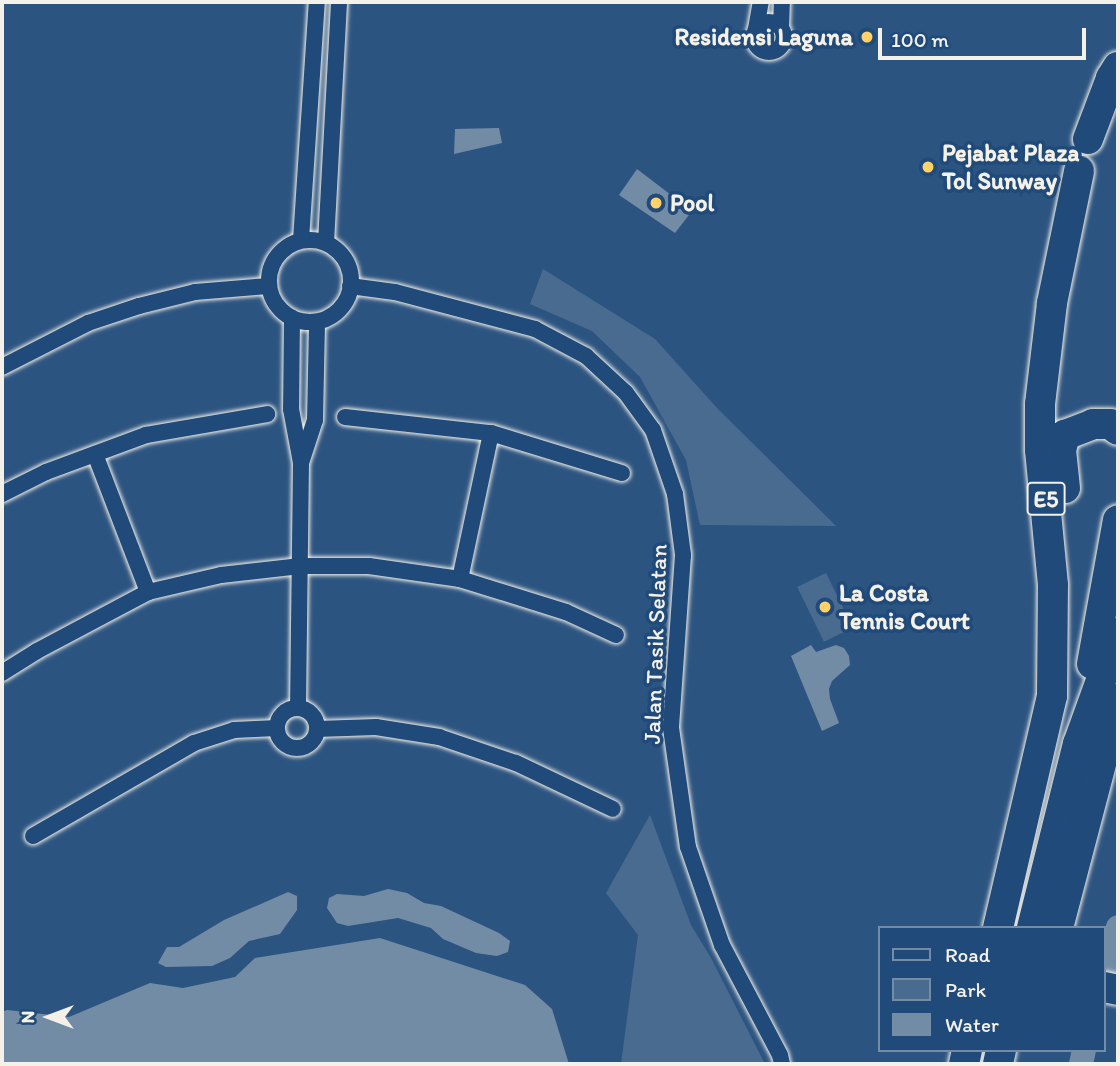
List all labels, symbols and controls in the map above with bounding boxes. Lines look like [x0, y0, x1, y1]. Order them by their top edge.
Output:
scale bar [882, 14, 1090, 58]
place label: Residensi Laguna [675, 23, 853, 51]
text: 100 m [891, 27, 949, 52]
marker: Residensi Laguna [859, 29, 875, 45]
place label: Pejabat Plaza Tol Sunway [942, 139, 1079, 195]
marker: Pejabat Plaza Tol Sunway [920, 159, 936, 175]
place label: Pool [670, 189, 714, 217]
marker: Pool [648, 195, 664, 211]
road number: E5 [1025, 480, 1067, 519]
street label: Jalan Tasik Selatan [637, 545, 673, 743]
place label: La Costa Tennis Court [839, 579, 970, 635]
marker: La Costa Tennis Court [817, 599, 833, 615]
legend [878, 926, 1106, 1052]
text: Road [945, 942, 990, 967]
text: Park [945, 977, 986, 1002]
north arrow [14, 982, 84, 1052]
text: N [16, 1011, 39, 1023]
text: Water [945, 1012, 999, 1037]

